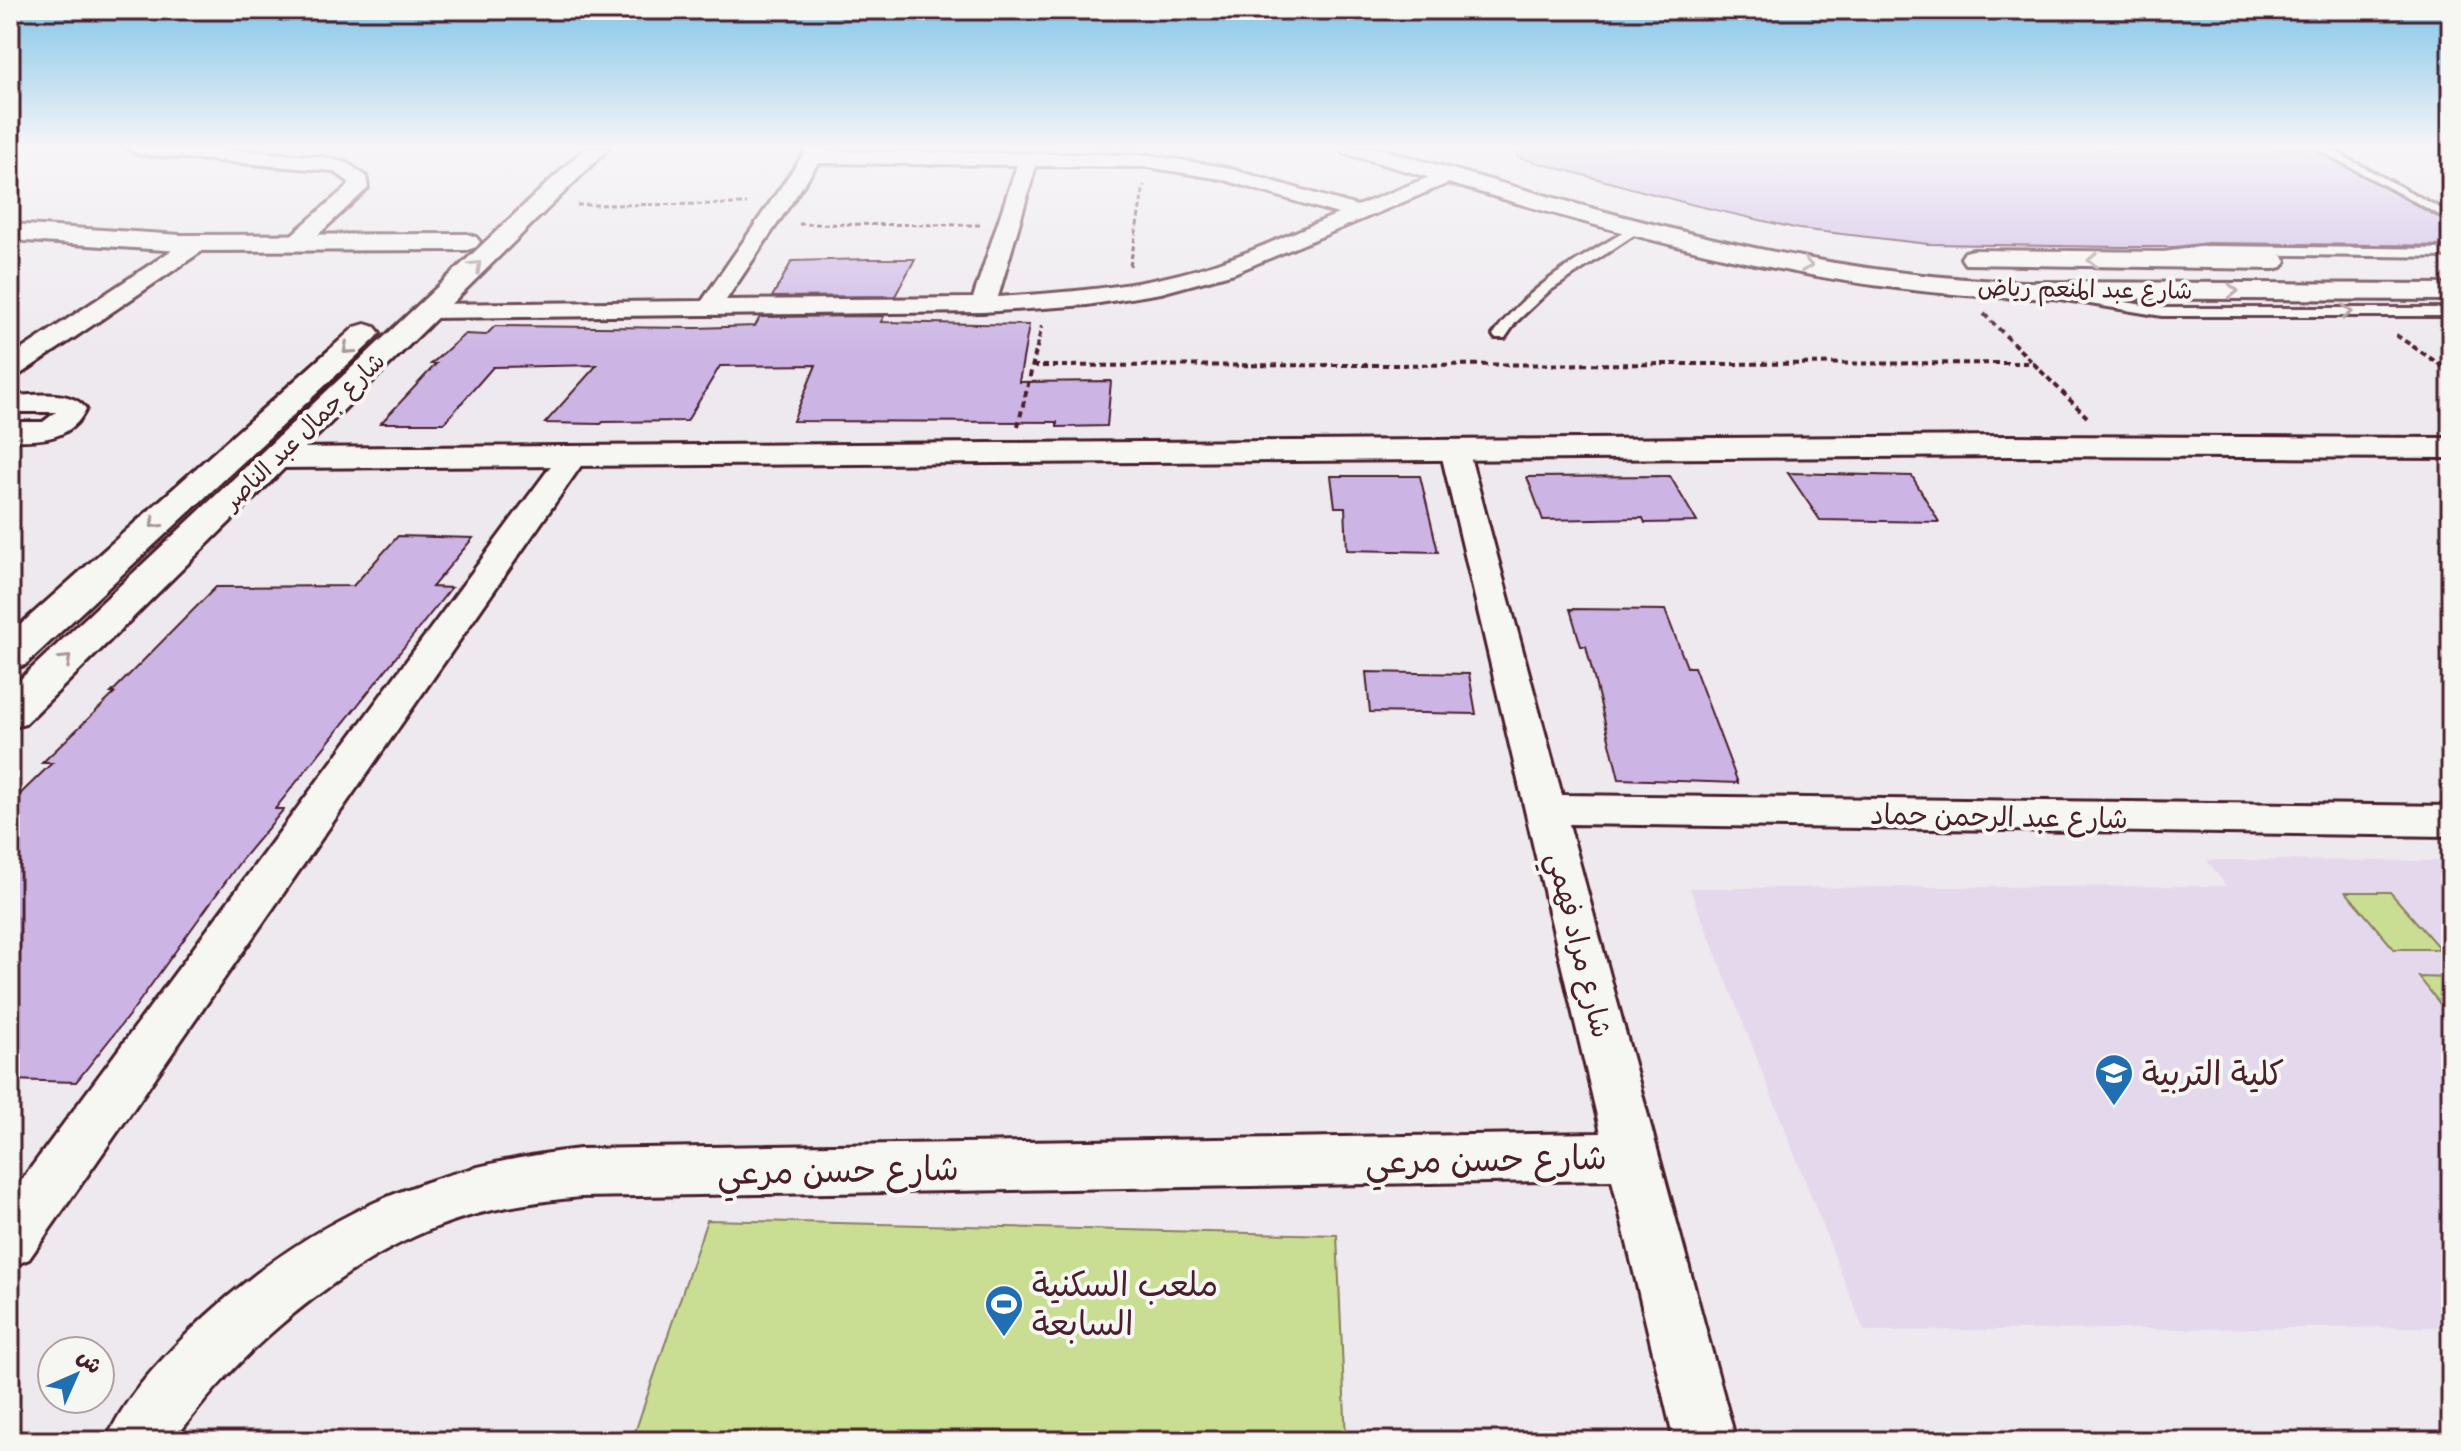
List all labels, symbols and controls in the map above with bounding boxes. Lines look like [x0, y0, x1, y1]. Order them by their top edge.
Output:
one-way arrow [2086, 252, 2099, 269]
one-way arrow [1800, 256, 1813, 273]
one-way arrow [467, 261, 481, 276]
street label: شارع عبد المنعم رياض [1977, 273, 2193, 309]
one-way arrow [2227, 282, 2240, 299]
one-way arrow [2341, 303, 2354, 321]
one-way arrow [342, 339, 357, 353]
street label: شارع جمال عبد الناصر [216, 347, 393, 519]
one-way arrow [150, 514, 165, 528]
one-way arrow [57, 654, 71, 669]
street label: شارع عبد الرحمن حماد [1870, 798, 2128, 839]
street label: شارع مراد فهمي [1533, 849, 1618, 1043]
school or university icon: كلية التربية [2093, 1052, 2135, 1107]
place label: كلية التربية [2142, 1053, 2284, 1098]
street label: شارع حسن مرعي [1365, 1137, 1607, 1191]
street label: شارع حسن مرعي [717, 1148, 959, 1202]
place label: ملعب السكنية السابعة [1032, 1264, 1218, 1348]
sports icon: ملعب السكنية السابعة [983, 1283, 1025, 1338]
north arrow [36, 1335, 116, 1415]
text: ش [70, 1344, 107, 1381]

